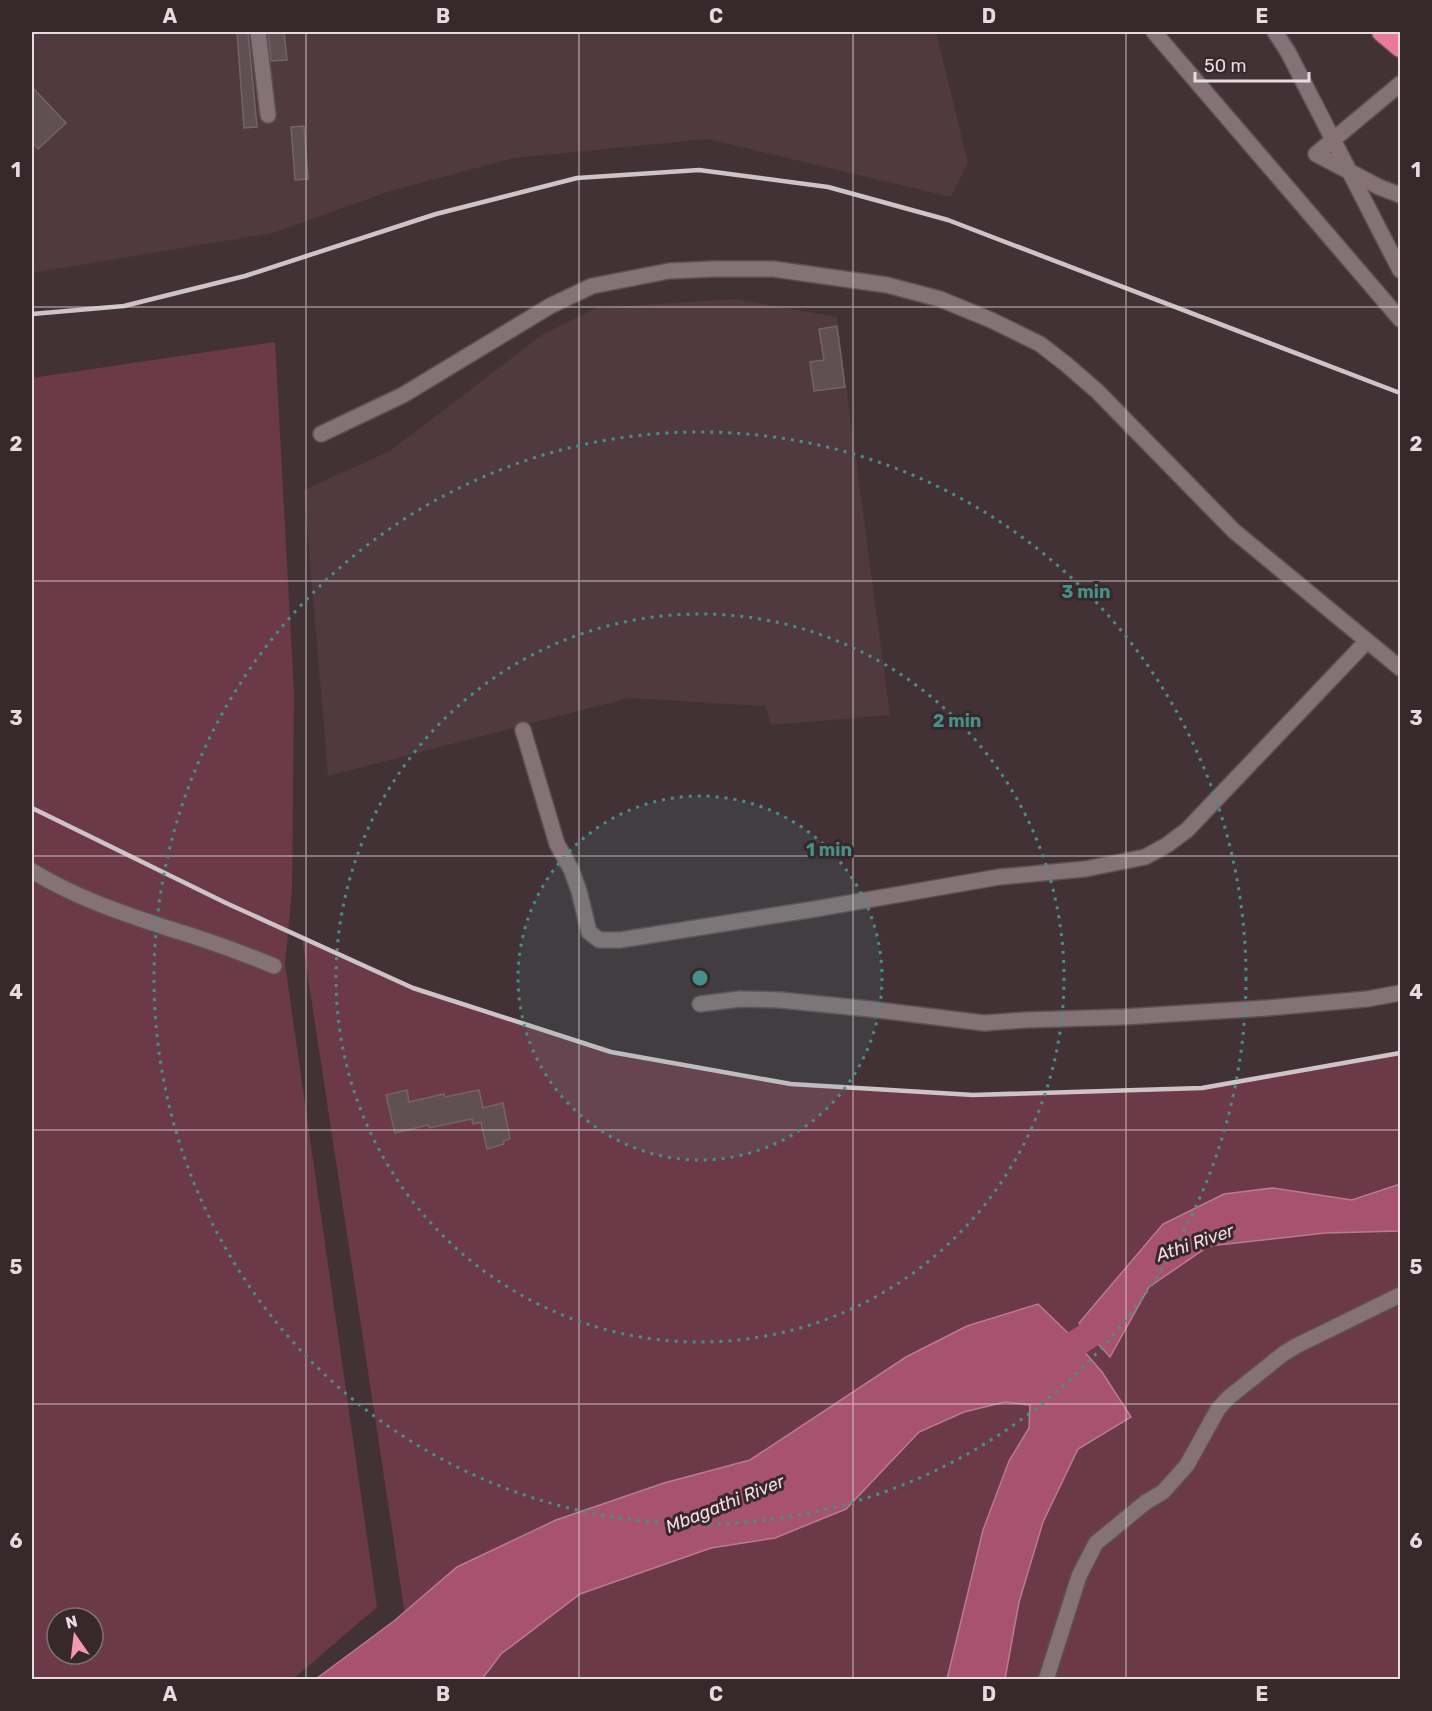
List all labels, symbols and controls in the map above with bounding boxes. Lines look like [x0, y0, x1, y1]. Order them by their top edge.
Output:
text: A [163, 4, 178, 28]
text: B [436, 4, 450, 28]
text: C [709, 4, 723, 28]
text: D [982, 4, 996, 28]
text: E [1256, 4, 1268, 28]
scale bar [1195, 45, 1309, 83]
text: 50 m [1204, 55, 1247, 77]
text: 1 [11, 158, 21, 182]
text: 1 [1411, 158, 1421, 182]
text: 2 [10, 432, 23, 456]
text: 2 [1410, 432, 1423, 456]
text: 3 min [1062, 581, 1110, 603]
text: 3 [9, 706, 23, 730]
text: 3 [1409, 706, 1423, 730]
text: 2 min [933, 710, 981, 732]
text: 1 min [806, 839, 852, 861]
centre of rings [690, 968, 710, 988]
text: 4 [9, 980, 23, 1004]
text: 4 [1409, 980, 1423, 1004]
water label: Athi River [1152, 1219, 1238, 1267]
text: 5 [10, 1255, 23, 1279]
text: 5 [1410, 1255, 1423, 1279]
water label: Mbagathi River [662, 1470, 789, 1538]
text: 6 [9, 1529, 23, 1553]
text: 6 [1409, 1529, 1423, 1553]
north arrow [45, 1606, 105, 1666]
text: N [64, 1611, 79, 1633]
text: A [163, 1682, 178, 1706]
text: B [436, 1682, 450, 1706]
text: C [709, 1682, 723, 1706]
text: D [982, 1682, 996, 1706]
text: E [1256, 1682, 1268, 1706]

